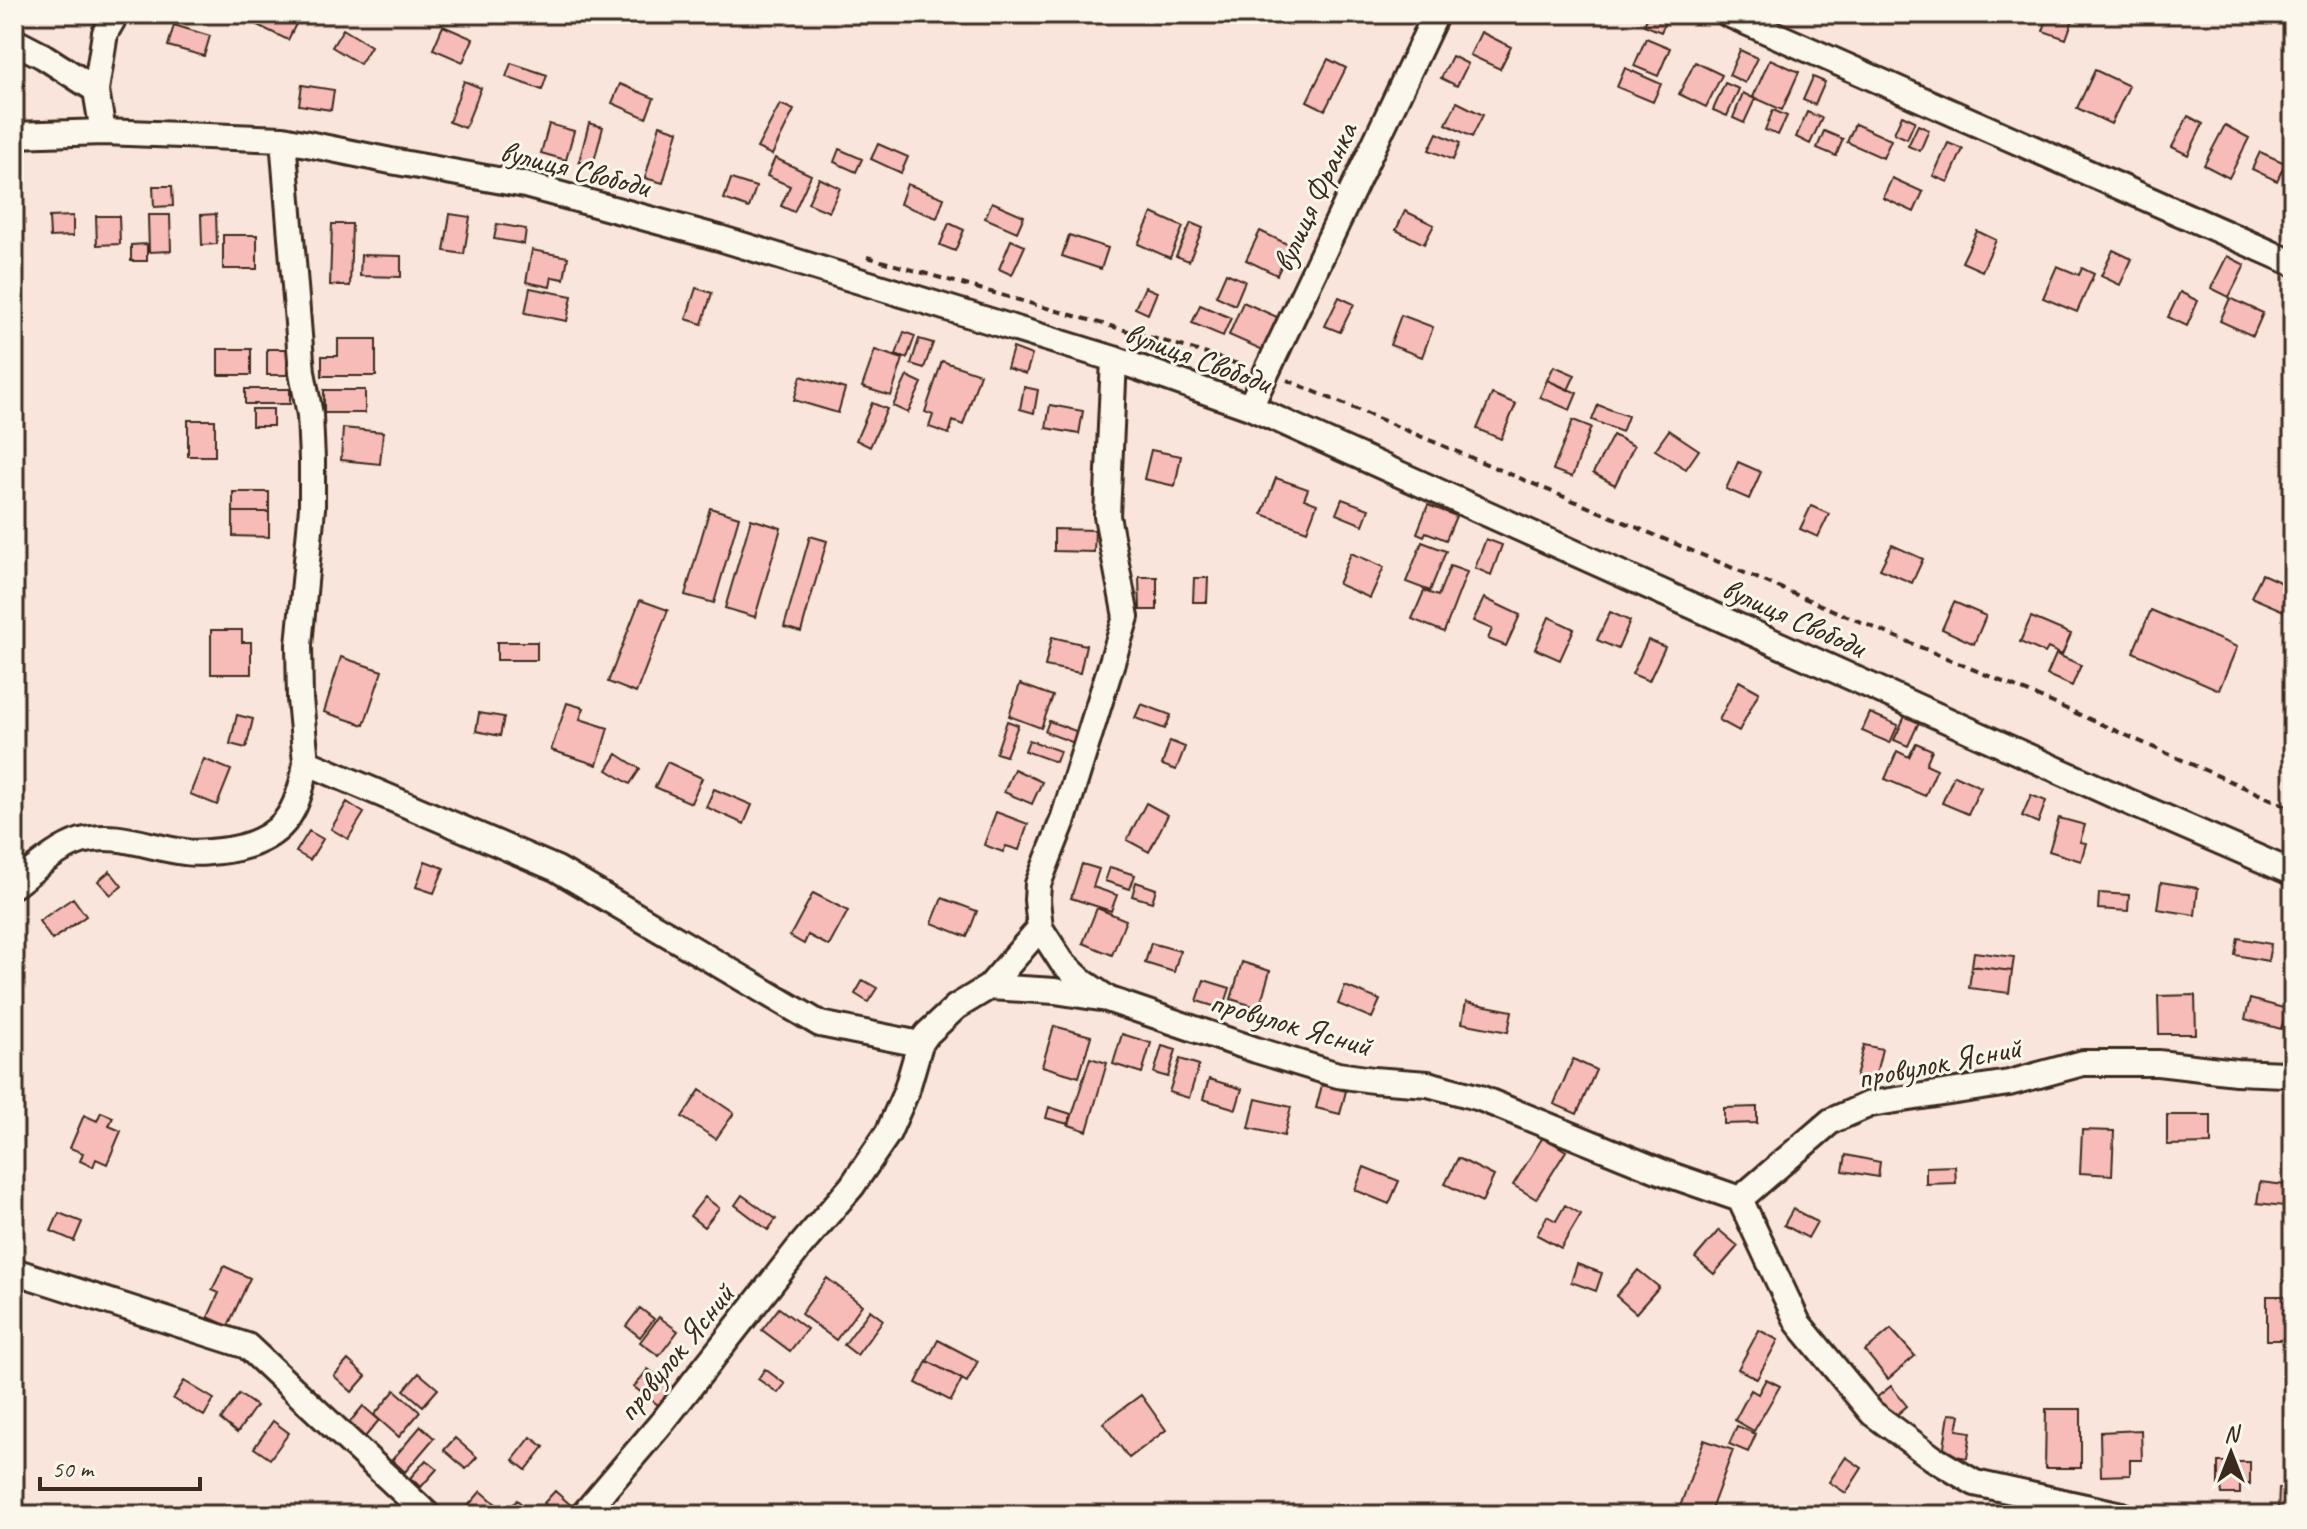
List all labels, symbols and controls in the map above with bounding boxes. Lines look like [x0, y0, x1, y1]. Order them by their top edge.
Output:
street label: вулиця Франка [1262, 114, 1368, 278]
street label: вулиця Свободи [496, 130, 656, 207]
street label: вулиця Свободи [1119, 312, 1279, 404]
street label: вулиця Свободи [1716, 568, 1874, 668]
street label: провулок Ясний [1205, 981, 1378, 1067]
street label: провулок Ясний [1854, 1026, 2026, 1098]
street label: провулок Ясний [607, 1274, 745, 1430]
north arrow [2191, 1413, 2271, 1493]
text: N [2224, 1420, 2241, 1448]
scale bar [40, 1441, 200, 1491]
text: 50 m [52, 1454, 95, 1484]

